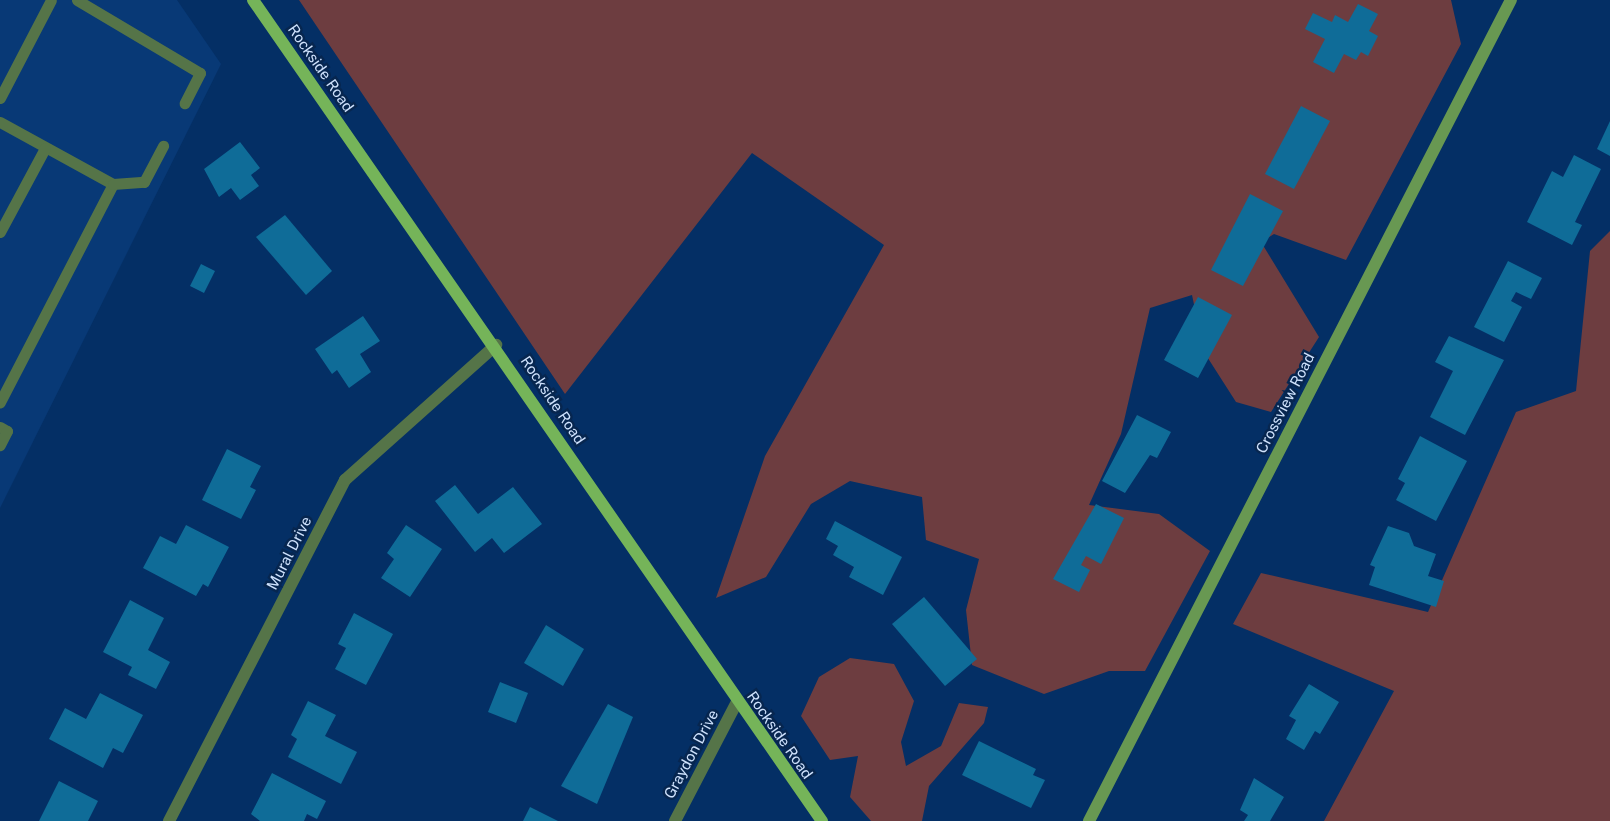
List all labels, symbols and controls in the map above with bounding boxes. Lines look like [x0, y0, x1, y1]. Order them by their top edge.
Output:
street label: Rockside Road [284, 21, 358, 115]
street label: Crossview Road [1252, 350, 1318, 456]
street label: Rockside Road [517, 352, 589, 448]
street label: Mural Drive [263, 513, 315, 593]
street label: Rockside Road [743, 688, 817, 782]
street label: Graydon Drive [660, 706, 722, 802]

